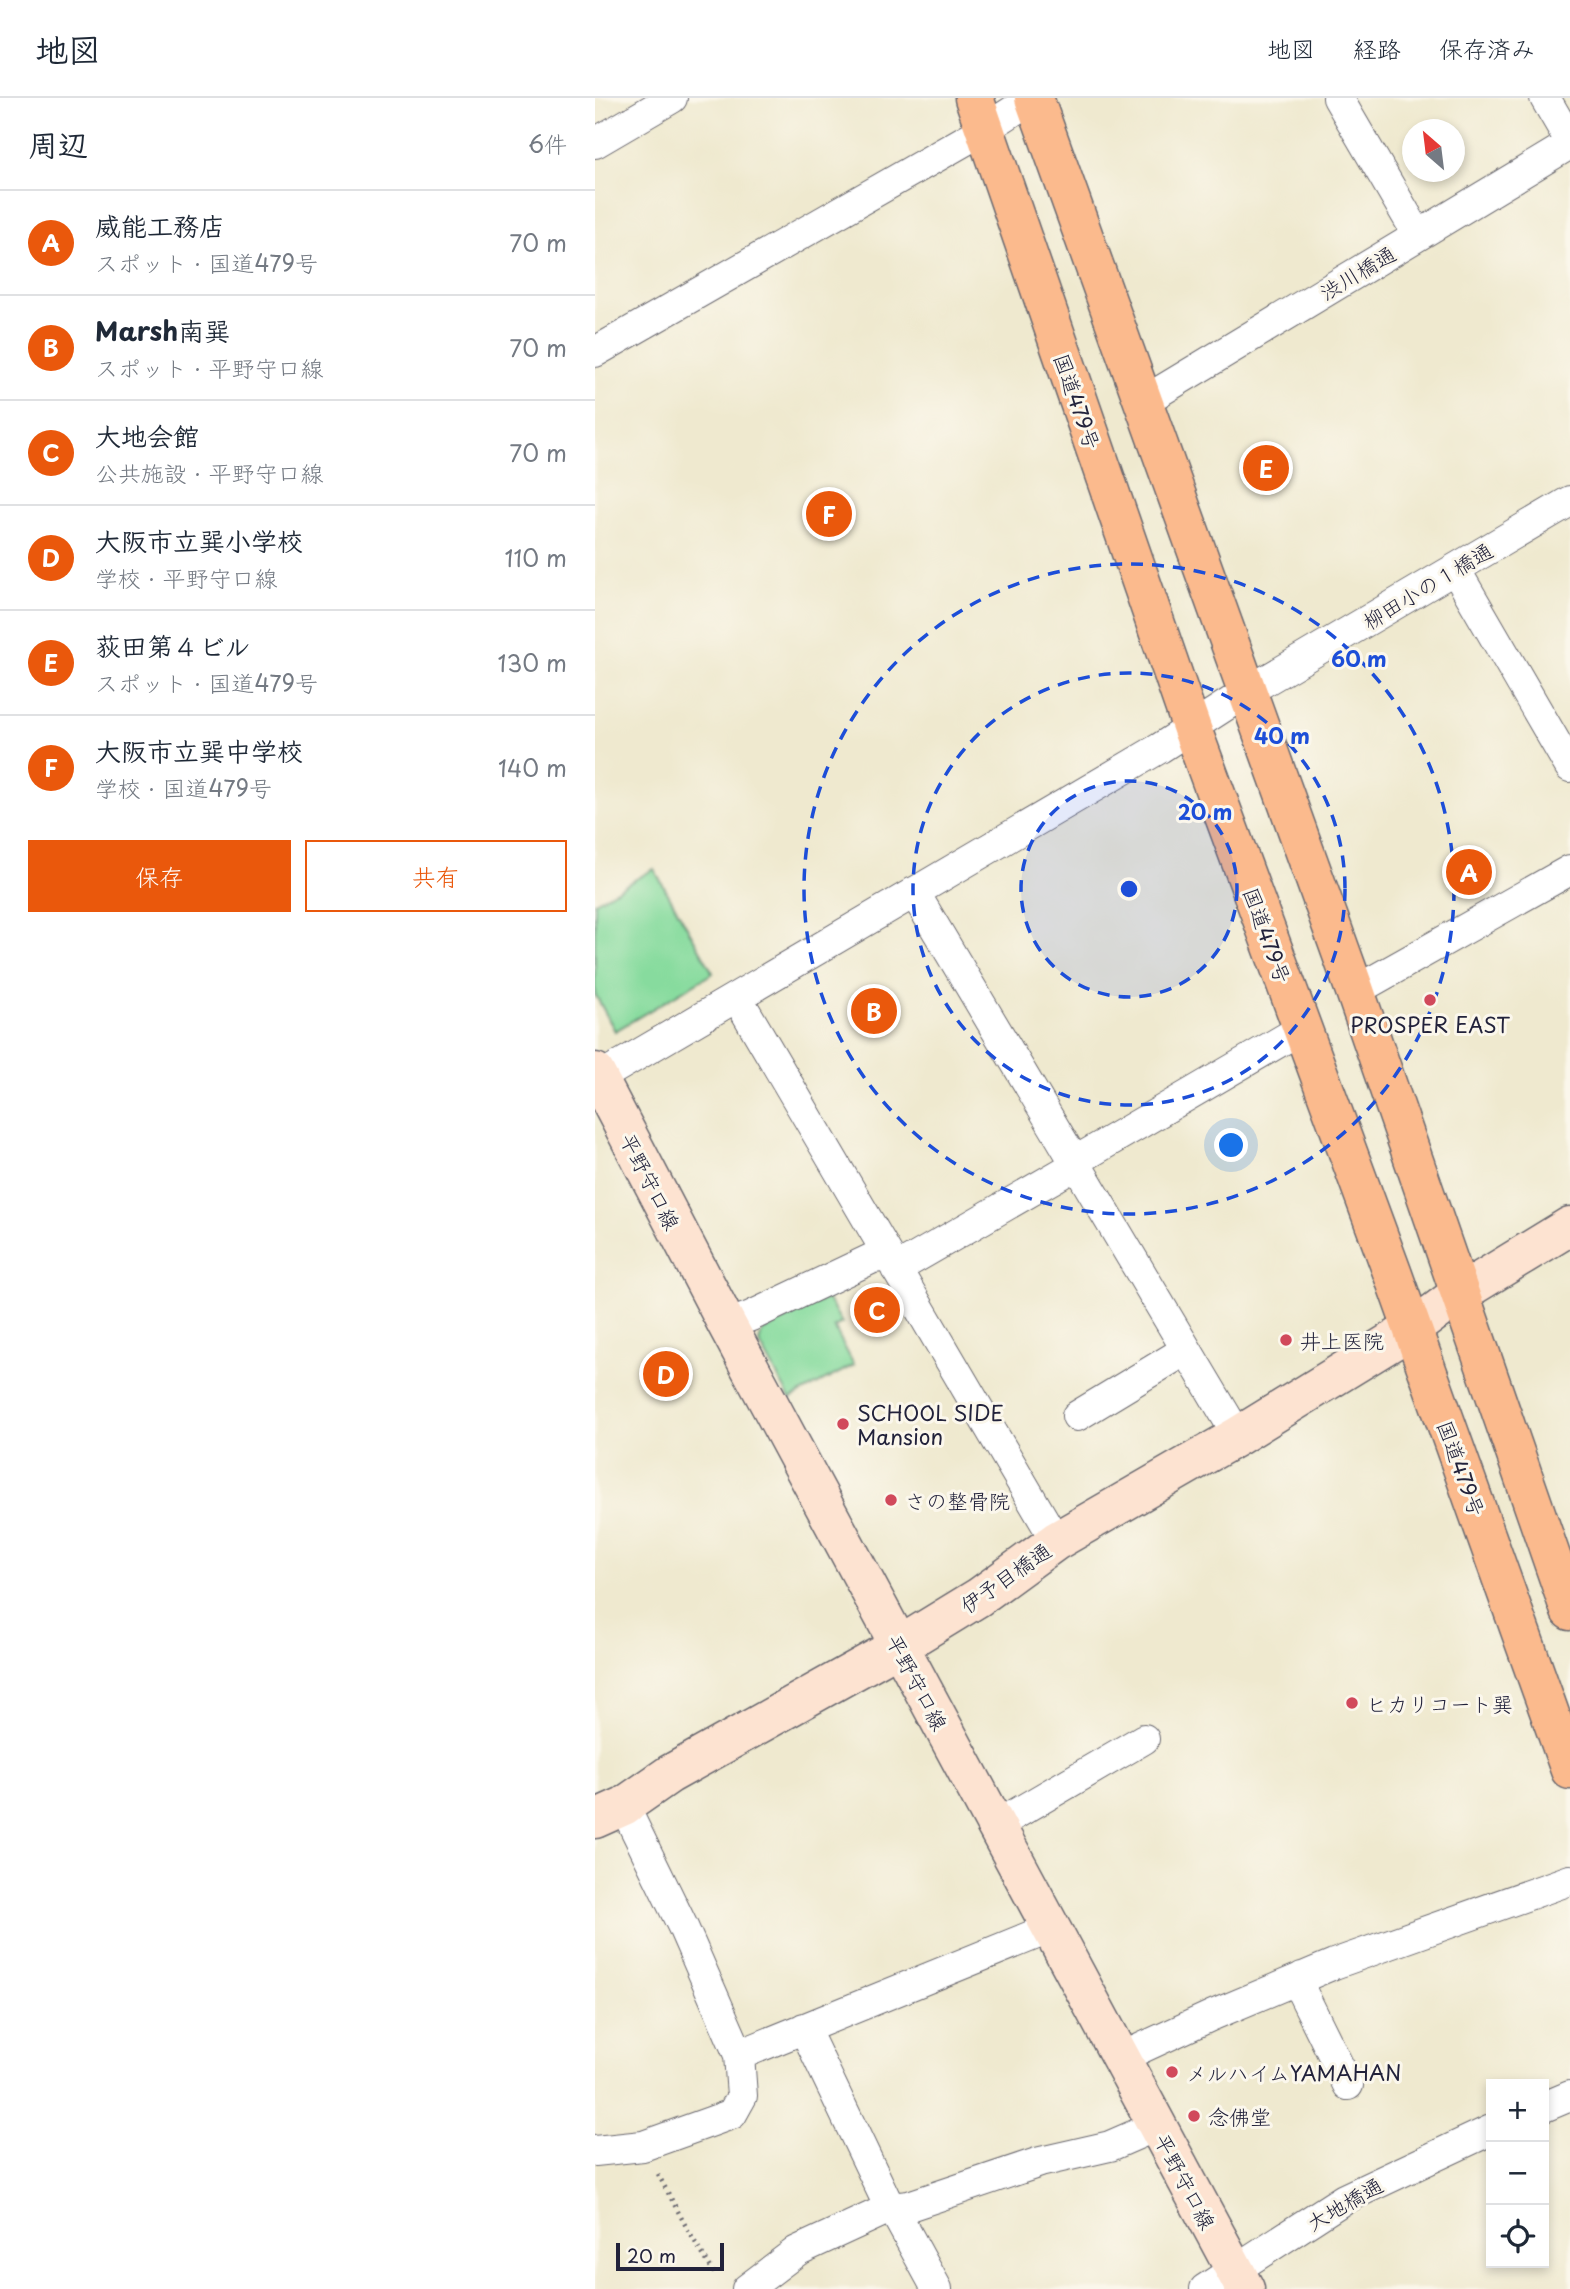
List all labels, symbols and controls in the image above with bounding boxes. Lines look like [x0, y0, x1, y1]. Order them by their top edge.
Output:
text: 地図 [35, 23, 101, 73]
text: 地図 [1267, 30, 1315, 66]
text: 経路 [1353, 30, 1401, 66]
text: 保存済み [1439, 30, 1535, 66]
north arrow [1402, 119, 1465, 182]
text: 周辺 [28, 121, 88, 166]
text: 6件 [528, 126, 567, 161]
text: 威能工務店 [95, 206, 225, 245]
text: A [42, 225, 60, 260]
text: 70 m [509, 225, 567, 260]
street label: 渋川橋通 [1313, 237, 1401, 307]
text: スポット · 国道479号 [95, 245, 318, 280]
text: Marsh南巽 [95, 311, 230, 350]
text: B [43, 330, 59, 365]
text: 70 m [509, 330, 567, 365]
street label: 国道479号 [1047, 349, 1109, 453]
text: スポット · 平野守口線 [95, 350, 324, 385]
text: 大地会館 [95, 416, 199, 455]
text: C [42, 435, 60, 470]
text: 70 m [509, 435, 567, 470]
pin: E [1243, 442, 1289, 494]
text: 公共施設 · 平野守口線 [95, 455, 324, 490]
pin: F [806, 488, 852, 540]
text: 大阪市立巽小学校 [95, 521, 303, 560]
street label: 柳田小の１橋通 [1356, 533, 1498, 637]
text: D [42, 540, 60, 575]
text: 110 m [505, 540, 567, 575]
text: 学校 · 平野守口線 [95, 560, 278, 595]
text: 荻田第４ビル [95, 626, 250, 665]
text: 60 m [1331, 642, 1387, 674]
text: E [44, 645, 58, 680]
text: 130 m [497, 645, 567, 680]
text: スポット · 国道479号 [95, 665, 318, 700]
text: 40 m [1254, 719, 1310, 751]
text: 大阪市立巽中学校 [95, 731, 303, 770]
text: F [44, 750, 58, 785]
text: 140 m [498, 750, 567, 785]
text: 学校 · 国道479号 [95, 770, 272, 805]
text: 20 m [1178, 795, 1232, 827]
button: 保存 [28, 840, 291, 912]
button: 共有 [305, 840, 567, 912]
pin: A [1446, 846, 1492, 898]
centre of rings [1117, 877, 1141, 901]
street label: 国道479号 [1236, 883, 1300, 987]
pin: B [851, 985, 897, 1037]
marker: PROSPER EAST [1422, 992, 1438, 1008]
place label: PROSPER EAST [1350, 1008, 1510, 1040]
street label: 平野守口線 [613, 1127, 689, 1235]
your location [1214, 1128, 1248, 1162]
pin: C [854, 1284, 900, 1336]
place label: 井上医院 [1300, 1324, 1384, 1356]
marker: 井上医院 [1278, 1332, 1294, 1348]
pin: D [643, 1348, 689, 1400]
place label: SCHOOL SIDE Mansion [857, 1396, 1004, 1452]
marker: SCHOOL SIDE Mansion [835, 1416, 851, 1432]
street label: 国道479号 [1430, 1416, 1494, 1520]
place label: さの整骨院 [905, 1484, 1010, 1516]
marker: さの整骨院 [883, 1492, 899, 1508]
street label: 伊予目橋通 [953, 1534, 1057, 1620]
street label: 平野守口線 [879, 1628, 957, 1736]
place label: ヒカリコート巽 [1366, 1687, 1513, 1719]
marker: ヒカリコート巽 [1344, 1695, 1360, 1711]
place label: メルハイムYAMAHAN [1186, 2056, 1401, 2088]
marker: メルハイムYAMAHAN [1164, 2064, 1180, 2080]
map controls [1486, 2079, 1549, 2268]
button: + [1486, 2079, 1549, 2142]
place label: 念佛堂 [1208, 2100, 1271, 2132]
marker: 念佛堂 [1186, 2108, 1202, 2124]
street label: 平野守口線 [1147, 2127, 1225, 2235]
button: − [1486, 2142, 1549, 2205]
street label: 大地橋通 [1300, 2168, 1388, 2238]
button: locate [1486, 2205, 1549, 2268]
scale bar [616, 2240, 725, 2272]
text: 20 m [627, 2241, 676, 2269]

